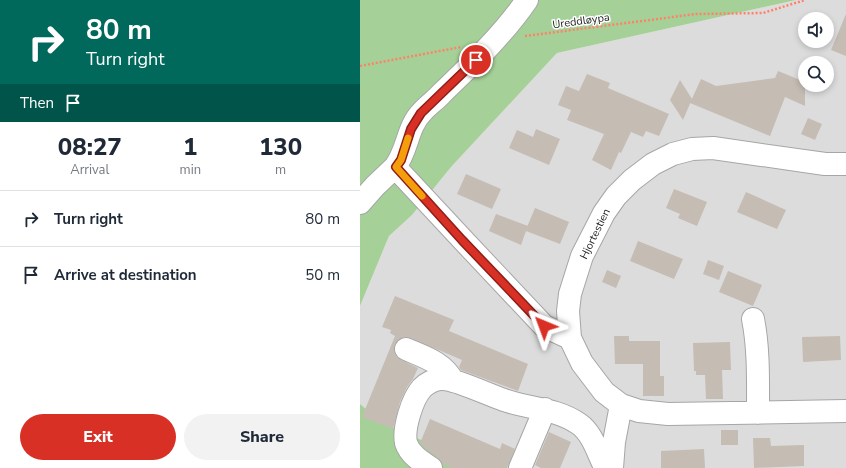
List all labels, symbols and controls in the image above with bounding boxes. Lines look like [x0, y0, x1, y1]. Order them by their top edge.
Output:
street label: Ureddløypa [551, 10, 611, 32]
text: 80 m [86, 11, 152, 49]
map controls [798, 12, 834, 92]
button: sound [798, 12, 834, 48]
icon: right [20, 16, 72, 68]
pin [459, 43, 493, 77]
text: Turn right [86, 47, 165, 71]
icon: arrive [465, 49, 487, 71]
button: search [798, 56, 834, 92]
icon: arrive [62, 92, 84, 114]
text: Then [20, 93, 54, 113]
text: 08:27 [58, 131, 122, 163]
text: 1 [183, 131, 198, 163]
text: 130 [259, 131, 302, 163]
text: Arrival [70, 161, 109, 179]
text: min [180, 161, 201, 179]
text: m [275, 161, 286, 179]
street label: Hjortestien [576, 206, 614, 262]
icon: right [20, 208, 42, 230]
text: Turn right [54, 209, 123, 229]
text: 80 m [305, 209, 340, 229]
icon: arrive [20, 264, 42, 286]
text: Arrive at destination [54, 265, 197, 285]
text: 50 m [305, 265, 340, 285]
position arrow [523, 305, 565, 347]
button: Exit [20, 414, 176, 460]
button: Share [184, 414, 340, 460]

